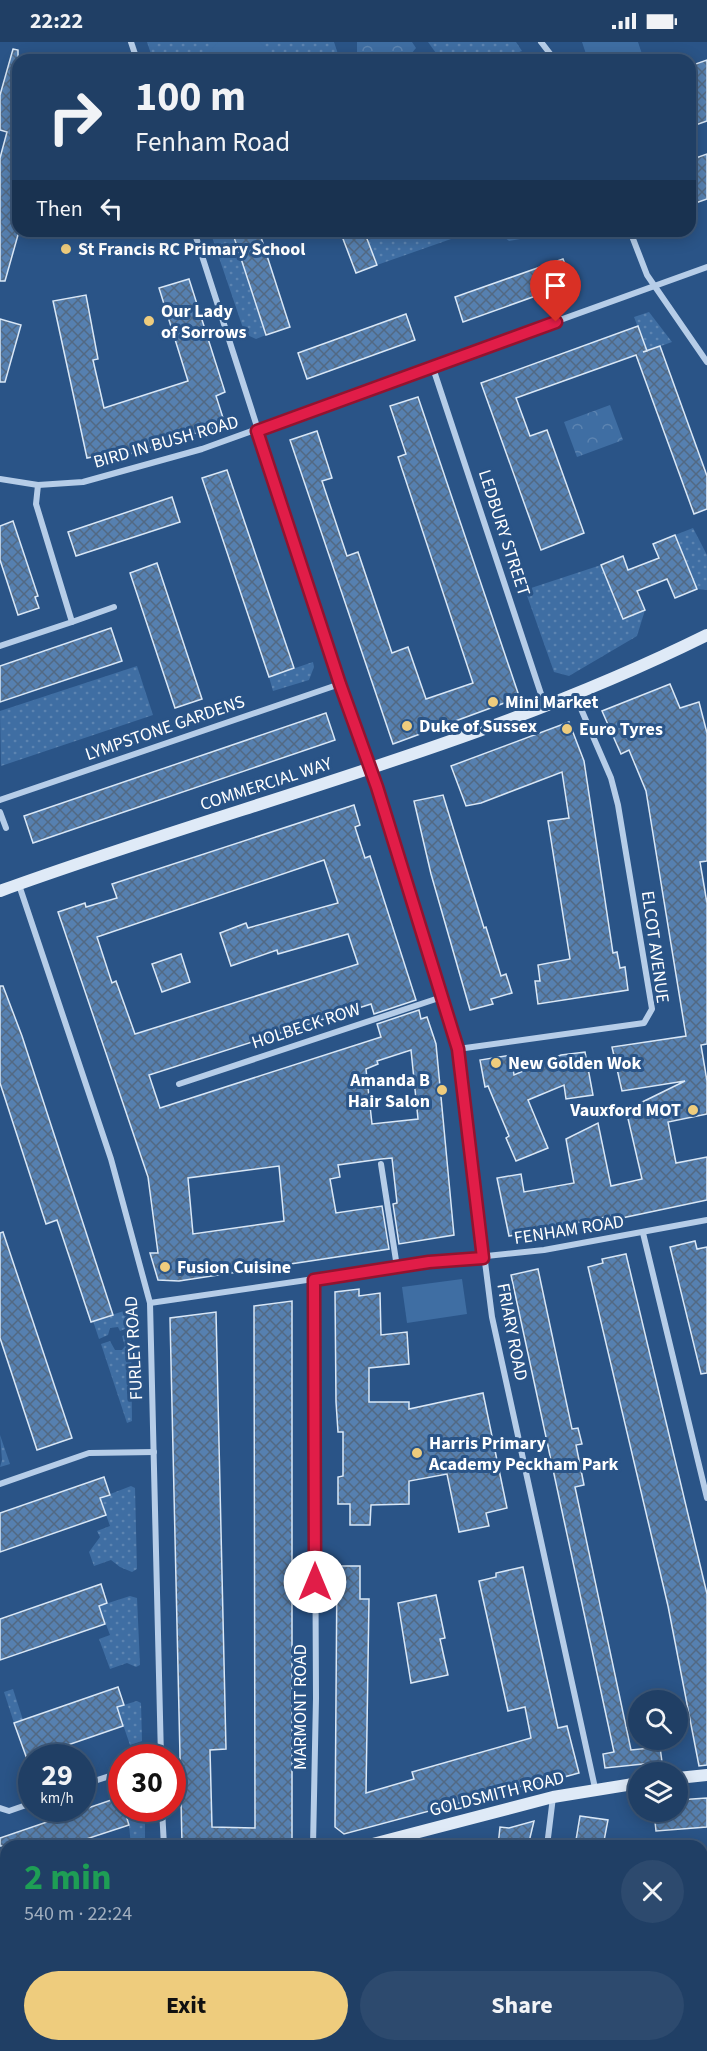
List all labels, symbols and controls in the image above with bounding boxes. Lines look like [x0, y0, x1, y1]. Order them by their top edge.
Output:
text: 22:22 [30, 5, 83, 37]
text: 100 m [135, 67, 246, 127]
icon: right [36, 78, 114, 156]
text: Fenham Road [135, 123, 290, 162]
icon: left [95, 192, 128, 225]
text: Then [36, 193, 83, 225]
place label: St Francis RC Primary School [78, 237, 305, 262]
marker: St Francis RC Primary School [59, 242, 73, 256]
pin [530, 260, 581, 322]
icon: arrive [539, 269, 572, 302]
place label: Our Lady of Sorrows [161, 299, 247, 345]
marker: Our Lady of Sorrows [142, 314, 156, 328]
street label: BIRD IN BUSH ROAD [90, 409, 242, 475]
street label: LEDBURY STREET [472, 467, 536, 600]
street label: LYMPSTONE GARDENS [82, 689, 248, 767]
place label: Mini Market [505, 690, 598, 715]
marker: Mini Market [486, 695, 500, 709]
place label: Duke of Sussex [419, 714, 537, 739]
place label: Euro Tyres [579, 717, 663, 742]
marker: Duke of Sussex [400, 719, 414, 733]
marker: Euro Tyres [560, 722, 574, 736]
street label: COMMERCIAL WAY [197, 751, 335, 817]
street label: ELCOT AVENUE [635, 889, 675, 1005]
street label: HOLBECK ROW [248, 997, 364, 1055]
place label: New Golden Wok [508, 1051, 642, 1076]
marker: New Golden Wok [489, 1056, 503, 1070]
place label: Amanda B Hair Salon [348, 1068, 430, 1114]
marker: Amanda B Hair Salon [435, 1083, 449, 1097]
place label: Vauxford MOT [569, 1098, 681, 1123]
marker: Vauxford MOT [686, 1103, 700, 1117]
street label: FENHAM ROAD [512, 1209, 626, 1251]
place label: Fusion Cuisine [177, 1255, 291, 1280]
marker: Fusion Cuisine [158, 1260, 172, 1274]
street label: FRIARY ROAD [490, 1281, 534, 1383]
street label: FURLEY ROAD [119, 1295, 149, 1401]
place label: Harris Primary Academy Peckham Park [428, 1431, 619, 1477]
marker: Harris Primary Academy Peckham Park [410, 1446, 424, 1460]
position arrow [283, 1550, 347, 1614]
street label: MARMONT ROAD [288, 1644, 313, 1770]
map controls [628, 1690, 688, 1822]
button: search [628, 1690, 688, 1750]
speed limit sign: 30 [108, 1744, 186, 1822]
text: 29 [41, 1754, 73, 1797]
button: layers [628, 1762, 688, 1822]
street label: GOLDSMITH ROAD [427, 1765, 567, 1823]
text: km/h [40, 1788, 74, 1809]
text: 2 min [24, 1852, 112, 1903]
button: close [621, 1860, 684, 1923]
text: 540 m · 22:24 [24, 1900, 132, 1928]
button: Exit [24, 1971, 348, 2040]
button: Share [360, 1971, 684, 2040]

